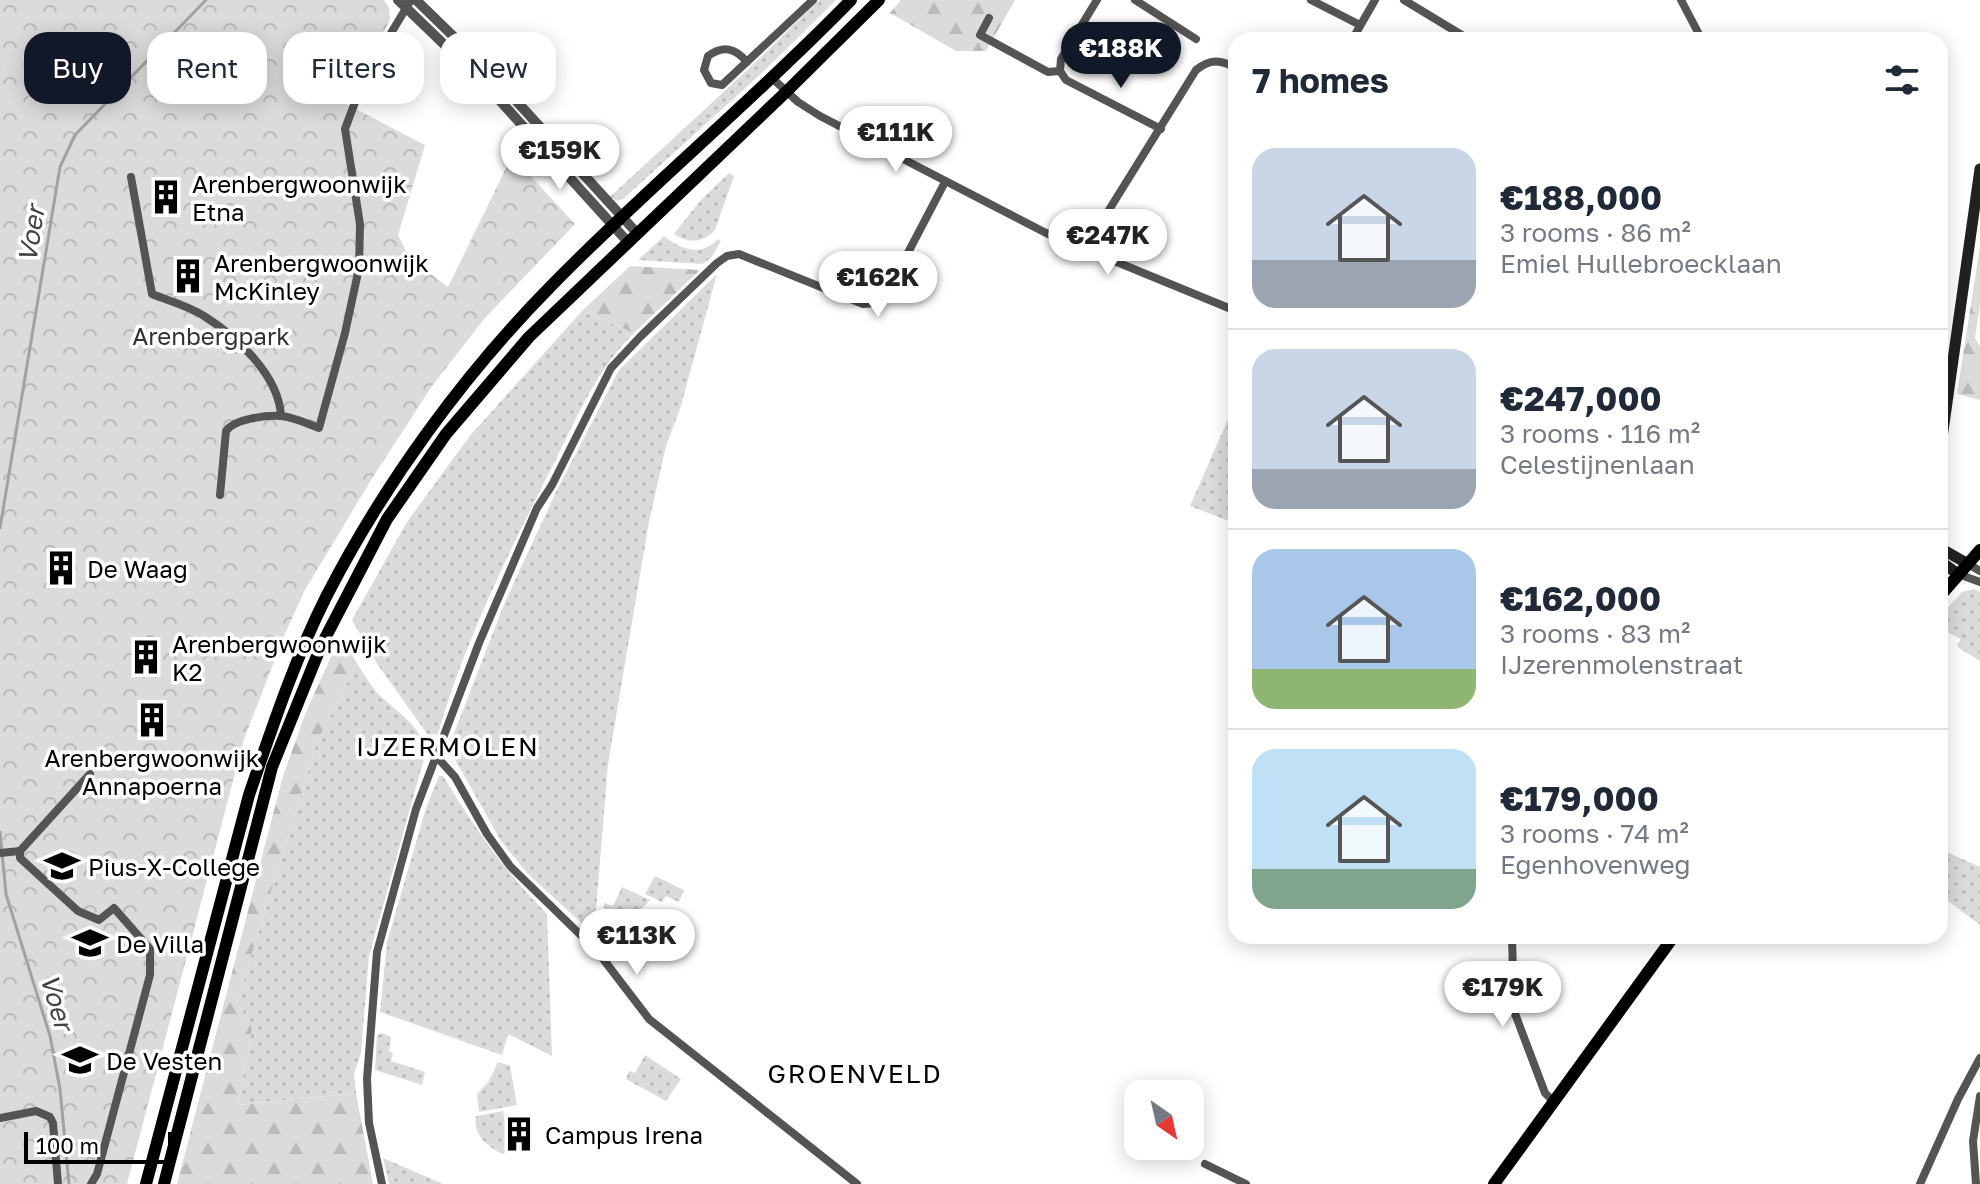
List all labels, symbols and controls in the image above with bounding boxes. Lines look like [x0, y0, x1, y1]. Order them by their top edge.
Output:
pin: €188K [1065, 22, 1177, 90]
chip: Buy [24, 32, 131, 104]
chip: Rent [147, 32, 267, 104]
chip: Filters [283, 32, 424, 104]
chip: New [440, 32, 556, 104]
text: €188K [1079, 32, 1163, 63]
icon: filters [1880, 58, 1924, 102]
text: 7 homes [1252, 60, 1389, 100]
pin: €111K [840, 106, 952, 174]
text: €111K [857, 116, 935, 147]
pin: €159K [504, 124, 616, 192]
text: €159K [519, 134, 601, 165]
place label: Arenbergwoonwijk Etna [192, 169, 407, 226]
text: €188,000 [1500, 177, 1662, 217]
building icon: Arenbergwoonwijk Etna [147, 178, 185, 216]
icon: home [1316, 180, 1412, 276]
water label: Voer [11, 200, 51, 264]
pin: €247K [1052, 209, 1164, 277]
text: 3 rooms · 86 m² [1500, 217, 1691, 248]
text: €247K [1066, 219, 1150, 250]
place label: Arenbergwoonwijk McKinley [214, 248, 429, 305]
text: Emiel Hullebroecklaan [1500, 248, 1782, 279]
pin: €162K [822, 251, 934, 319]
building icon: Arenbergwoonwijk McKinley [169, 257, 207, 295]
text: €162K [837, 261, 919, 292]
park label: Arenbergpark [132, 321, 290, 350]
text: €247,000 [1500, 378, 1662, 418]
icon: home [1316, 381, 1412, 477]
text: 3 rooms · 116 m² [1500, 418, 1700, 449]
text: Celestijnenlaan [1500, 449, 1695, 480]
building icon: De Waag [42, 549, 80, 587]
place label: De Waag [87, 554, 188, 583]
text: €162,000 [1500, 578, 1661, 618]
icon: home [1316, 581, 1412, 677]
text: 3 rooms · 83 m² [1500, 618, 1690, 649]
place label: Arenbergwoonwijk K2 [172, 629, 387, 686]
building icon: Arenbergwoonwijk K2 [127, 638, 165, 676]
text: IJzerenmolenstraat [1500, 649, 1743, 680]
building icon: Arenbergwoonwijk Annapoerna [133, 701, 171, 739]
district label: IJZERMOLEN [356, 731, 540, 762]
place label: Arenbergwoonwijk Annapoerna [45, 743, 259, 800]
text: €179,000 [1500, 778, 1659, 818]
icon: home [1316, 781, 1412, 877]
text: 3 rooms · 74 m² [1500, 818, 1689, 849]
school or university icon: Pius-X-College [43, 847, 81, 885]
text: Egenhovenweg [1500, 849, 1690, 880]
place label: Pius-X-College [88, 852, 260, 881]
pin: €113K [581, 909, 693, 977]
text: €113K [597, 919, 677, 950]
school or university icon: De Villa [71, 924, 109, 962]
place label: De Villa [116, 929, 204, 958]
pin: €179K [1447, 961, 1559, 1029]
water label: Voer [34, 970, 81, 1037]
text: €179K [1462, 971, 1544, 1002]
school or university icon: De Vesten [61, 1041, 99, 1079]
place label: De Vesten [106, 1046, 222, 1075]
district label: GROENVELD [767, 1058, 943, 1089]
north arrow [1124, 1080, 1204, 1160]
map controls [1124, 1080, 1204, 1160]
building icon: Campus Irena [500, 1115, 538, 1153]
place label: Campus Irena [545, 1120, 703, 1149]
scale bar [24, 1128, 172, 1164]
text: 100 m [36, 1132, 99, 1159]

